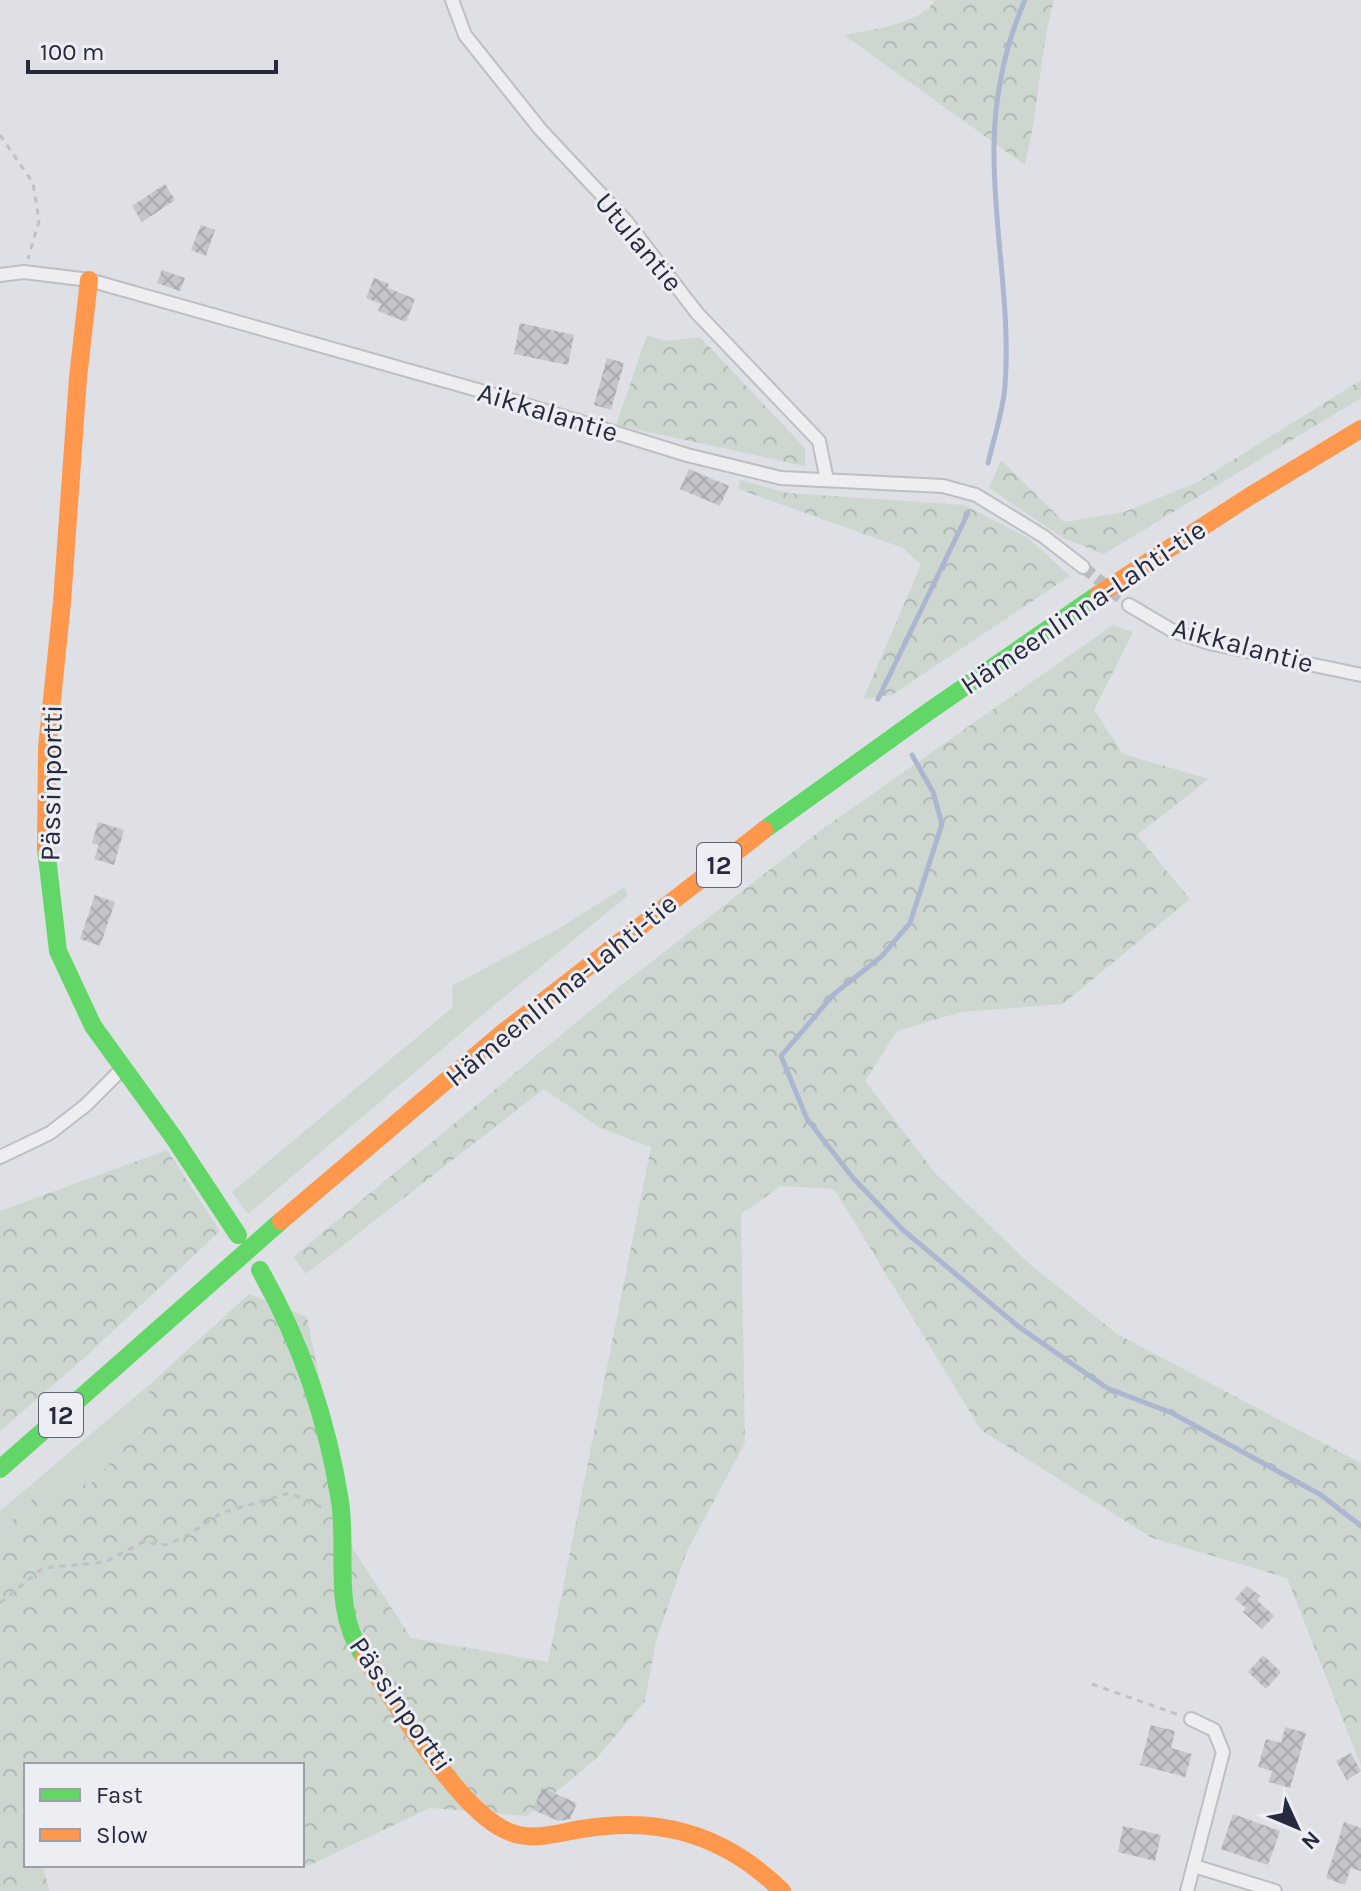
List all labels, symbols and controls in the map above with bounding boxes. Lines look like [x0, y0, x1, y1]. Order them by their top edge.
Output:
scale bar [28, 24, 276, 74]
text: 100 m [40, 38, 105, 66]
street label: Utulantie [588, 186, 690, 298]
street label: Aikkalantie [474, 375, 622, 449]
street label: Hämeenlinna-Lahti-tie [954, 513, 1212, 701]
street label: Aikkalantie [1169, 610, 1317, 680]
street label: Pässinportti [33, 704, 69, 862]
road number: 12 [697, 843, 741, 887]
street label: Hämeenlinna-Lahti-tie [439, 886, 683, 1094]
road number: 12 [39, 1393, 83, 1437]
street label: Pässinportti [343, 1630, 459, 1778]
legend [24, 1763, 304, 1867]
text: Fast [96, 1781, 143, 1809]
north arrow [1257, 1787, 1337, 1867]
text: Slow [96, 1821, 148, 1849]
text: N [1296, 1825, 1326, 1855]

